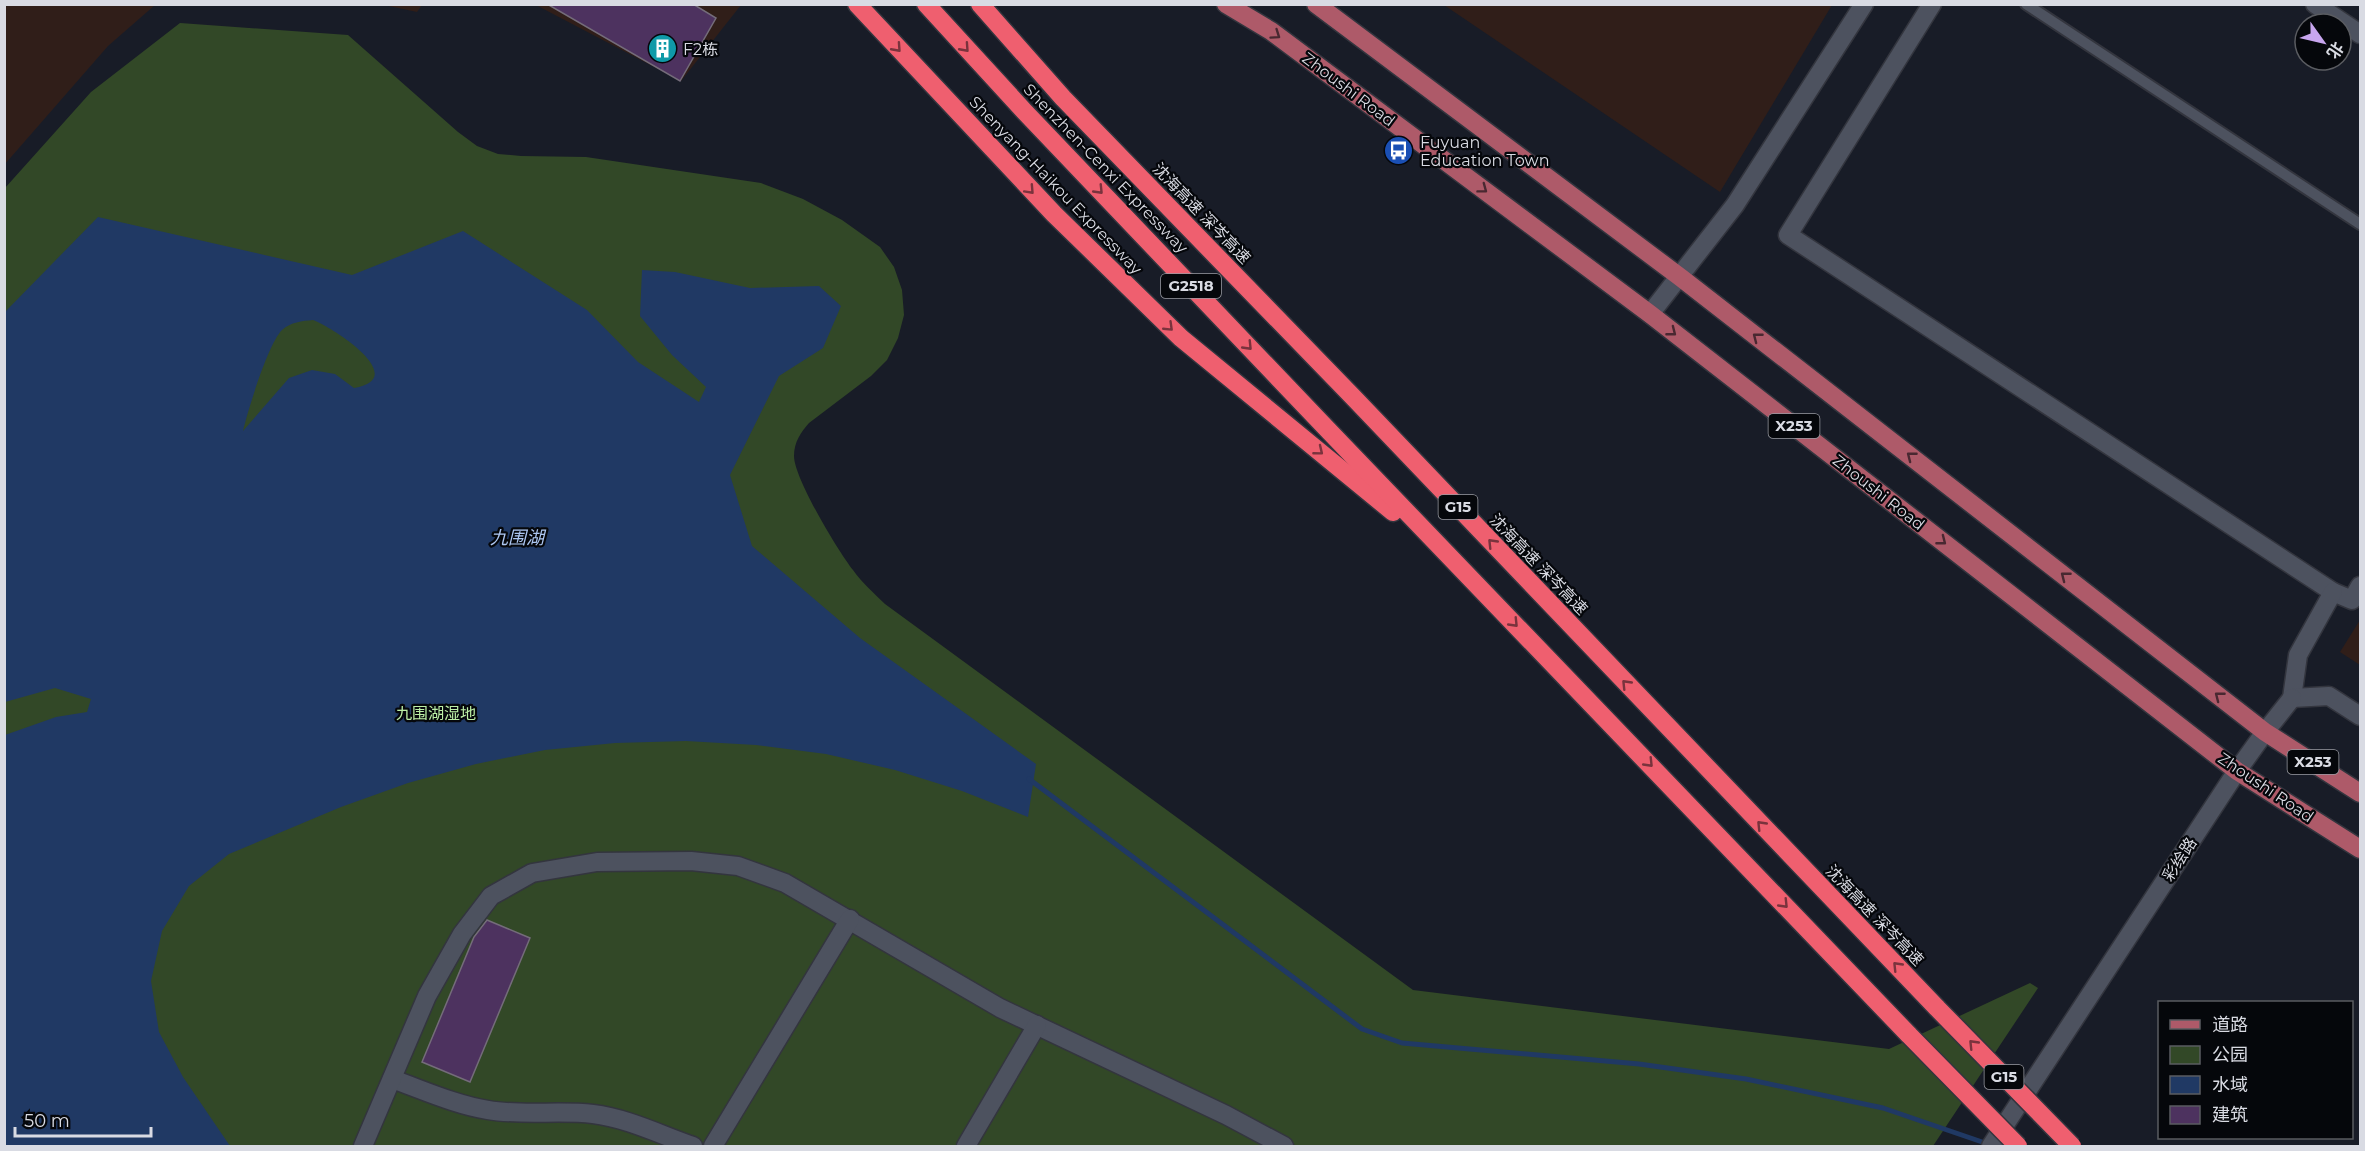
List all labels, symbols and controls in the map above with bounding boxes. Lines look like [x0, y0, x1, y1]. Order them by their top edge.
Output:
north arrow [2293, 12, 2353, 72]
one-way arrow [1269, 28, 1280, 39]
building icon: F2栋 [646, 33, 678, 65]
text: 北 [2323, 38, 2347, 62]
place label: F2栋 [683, 40, 718, 59]
one-way arrow [890, 41, 901, 51]
one-way arrow [958, 41, 969, 52]
street label: Zhoushi Road [1299, 48, 1399, 130]
street label: Shenzhen-Cenxi Expressway [1020, 80, 1192, 257]
street label: Shenyang-Haikou Expressway [965, 92, 1146, 279]
place label: Fuyuan Education Town [1420, 133, 1549, 170]
bus stop icon: Fuyuan Education Town [1383, 135, 1415, 167]
street label: 沈海高速 深岑高速 [1149, 159, 1254, 267]
one-way arrow [1023, 182, 1034, 193]
one-way arrow [1476, 182, 1487, 193]
one-way arrow [1092, 183, 1103, 193]
road number: G2518 [1161, 274, 1221, 298]
one-way arrow [1162, 319, 1173, 330]
one-way arrow [1666, 324, 1677, 335]
one-way arrow [1753, 333, 1764, 344]
one-way arrow [1241, 339, 1252, 350]
road number: X253 [1768, 414, 1820, 438]
one-way arrow [1312, 444, 1323, 455]
street label: Zhoushi Road [1829, 451, 1928, 534]
one-way arrow [1907, 453, 1918, 464]
road number: G15 [1438, 495, 1478, 519]
street label: 沈海高速 深岑高速 [1486, 510, 1591, 618]
water label: 九围湖 [490, 527, 547, 549]
one-way arrow [1936, 534, 1947, 545]
one-way arrow [1488, 539, 1499, 550]
one-way arrow [2061, 572, 2072, 583]
one-way arrow [1506, 615, 1517, 626]
one-way arrow [1623, 681, 1634, 692]
one-way arrow [2214, 692, 2225, 703]
park label: 九围湖湿地 [396, 704, 476, 723]
street label: Zhoushi Road [2214, 749, 2317, 826]
road number: X253 [2288, 750, 2338, 774]
one-way arrow [1641, 756, 1652, 767]
one-way arrow [1758, 821, 1769, 832]
street label: 彩绘路 [2158, 834, 2200, 885]
street label: 沈海高速 深岑高速 [1822, 861, 1927, 969]
one-way arrow [1777, 897, 1788, 907]
one-way arrow [1893, 962, 1904, 973]
legend [2158, 1001, 2353, 1139]
text: 道路 [2212, 1014, 2248, 1036]
one-way arrow [1969, 1041, 1980, 1052]
text: 公园 [2212, 1044, 2248, 1066]
road number: G15 [1984, 1065, 2024, 1089]
text: 水域 [2212, 1074, 2248, 1096]
scale bar [15, 1100, 152, 1138]
text: 建筑 [2212, 1104, 2248, 1126]
text: 50 m [24, 1110, 70, 1132]

